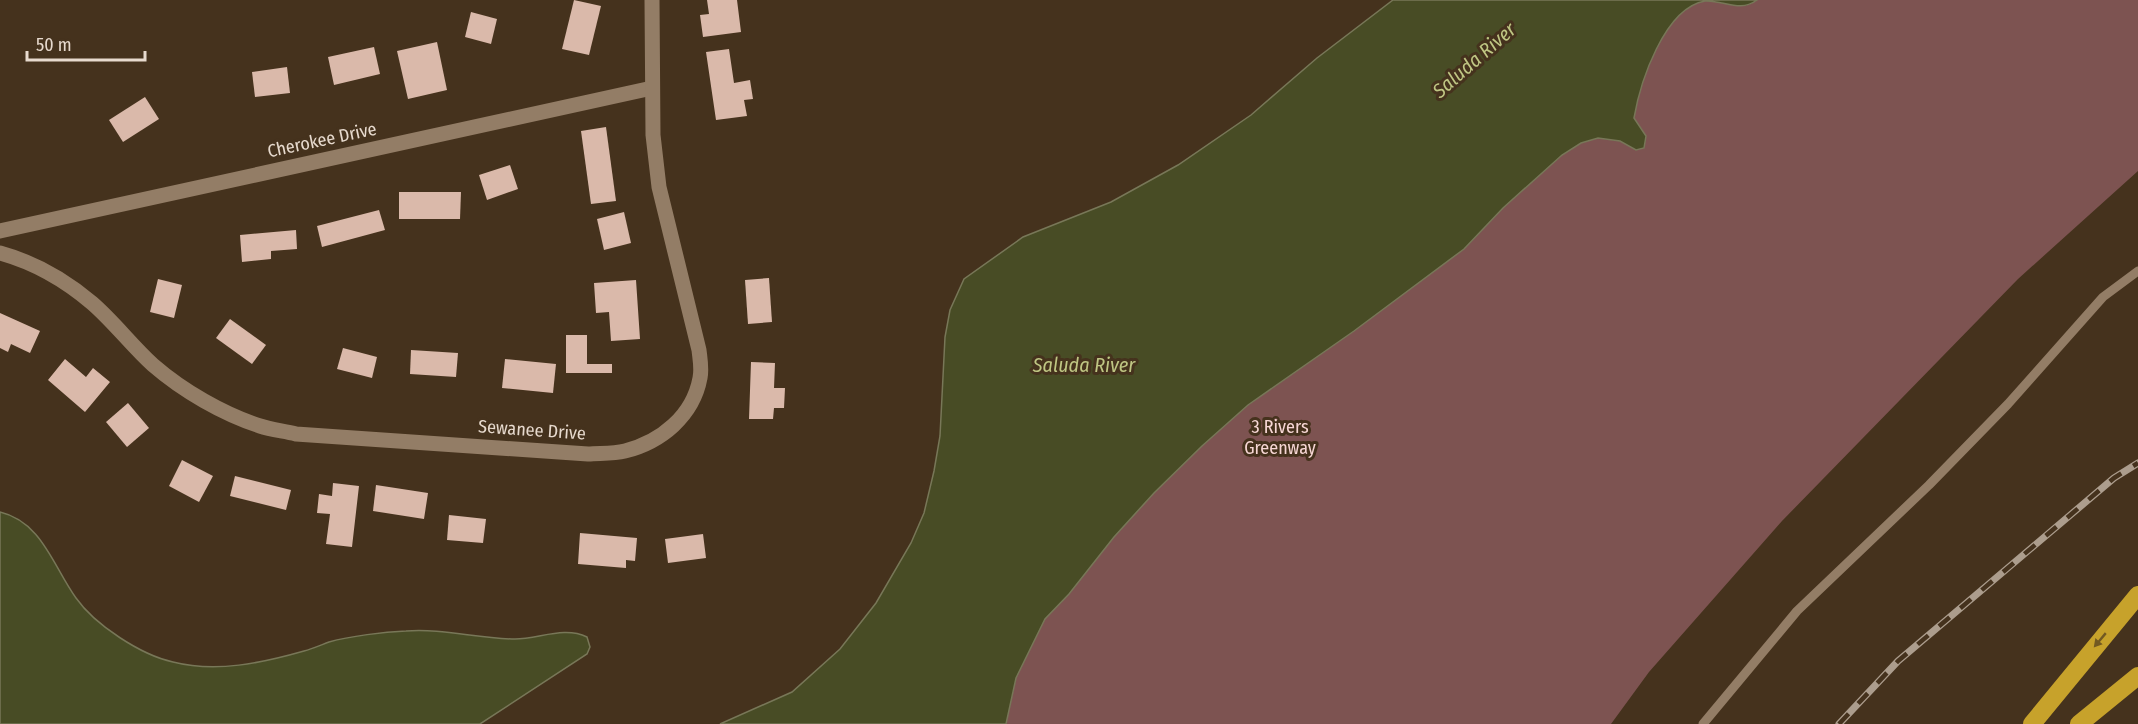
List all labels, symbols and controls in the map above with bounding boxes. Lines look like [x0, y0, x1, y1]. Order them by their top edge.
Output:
water label: Saluda River [1427, 17, 1521, 103]
scale bar [27, 24, 146, 62]
text: 50 m [36, 34, 72, 56]
street label: Cherokee Drive [265, 118, 379, 162]
water label: Saluda River [1032, 353, 1136, 377]
street label: Sewanee Drive [477, 415, 587, 445]
park label: 3 Rivers Greenway [1244, 416, 1316, 459]
one-way arrow [2094, 632, 2107, 647]

